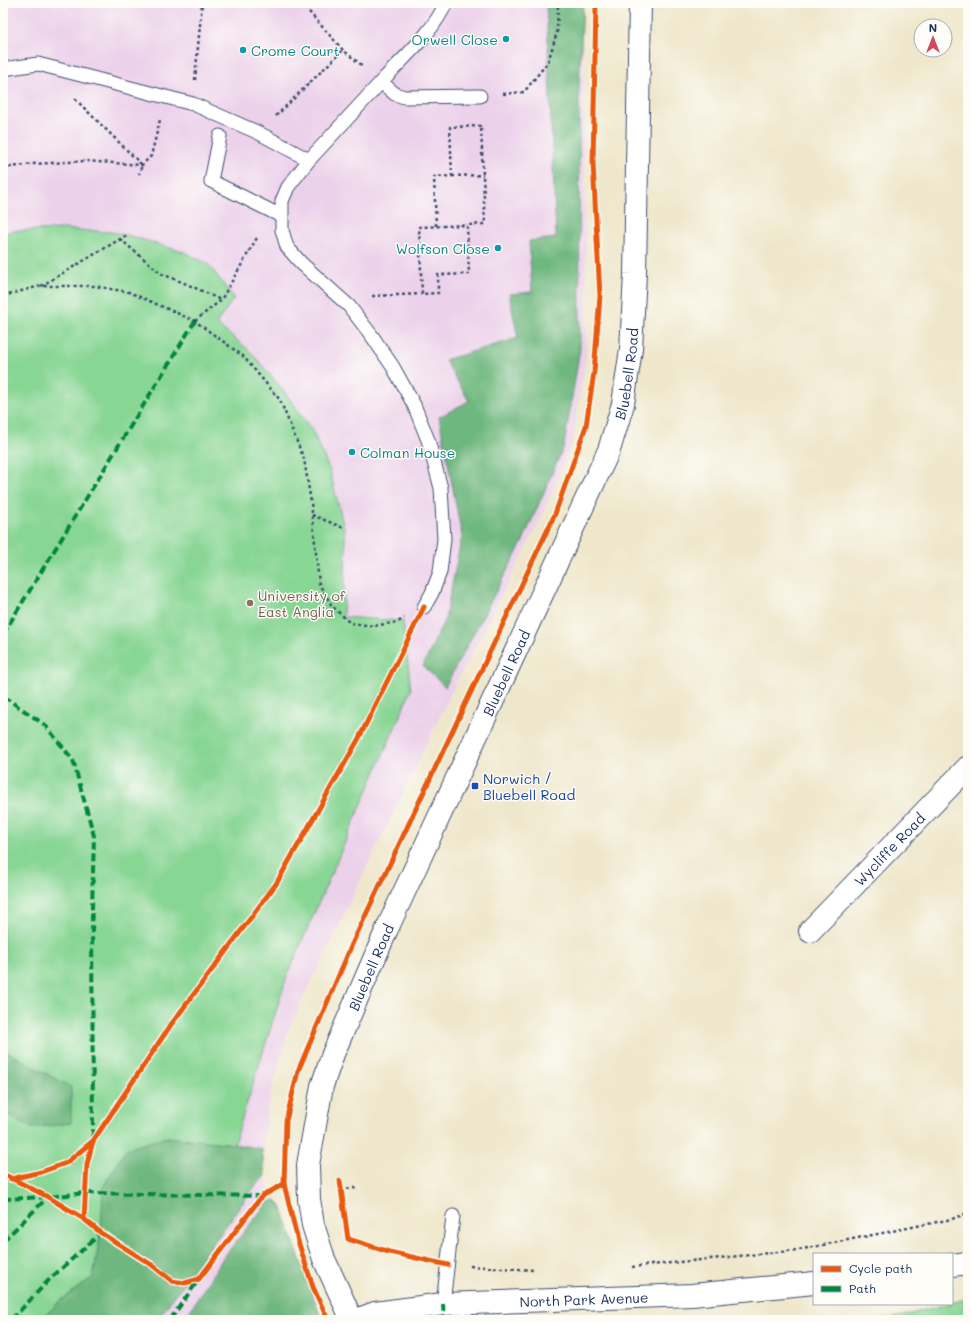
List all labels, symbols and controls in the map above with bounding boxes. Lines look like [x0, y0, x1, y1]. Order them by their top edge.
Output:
north arrow [913, 18, 953, 58]
text: N [929, 20, 937, 35]
place label: Orwell Close [412, 30, 498, 49]
marker: Orwell Close [501, 34, 511, 44]
place label: Crome Court [251, 41, 340, 60]
marker: Crome Court [238, 45, 248, 55]
place label: Wolfson Close [396, 239, 490, 258]
marker: Wolfson Close [493, 243, 503, 253]
street label: Bluebell Road [609, 327, 642, 422]
place label: Colman House [360, 443, 455, 462]
marker: Colman House [347, 447, 357, 457]
place label: University of East Anglia [258, 586, 346, 621]
marker: University of East Anglia [245, 598, 255, 608]
street label: Bluebell Road [478, 627, 534, 719]
place label: Norwich / Bluebell Road [483, 769, 576, 804]
marker: Norwich / Bluebell Road [470, 781, 480, 791]
street label: Wycliffe Road [849, 808, 929, 890]
street label: Bluebell Road [343, 920, 398, 1013]
legend [813, 1253, 953, 1305]
text: Cycle path [849, 1260, 912, 1276]
text: Path [849, 1280, 876, 1296]
street label: North Park Avenue [519, 1287, 649, 1311]

